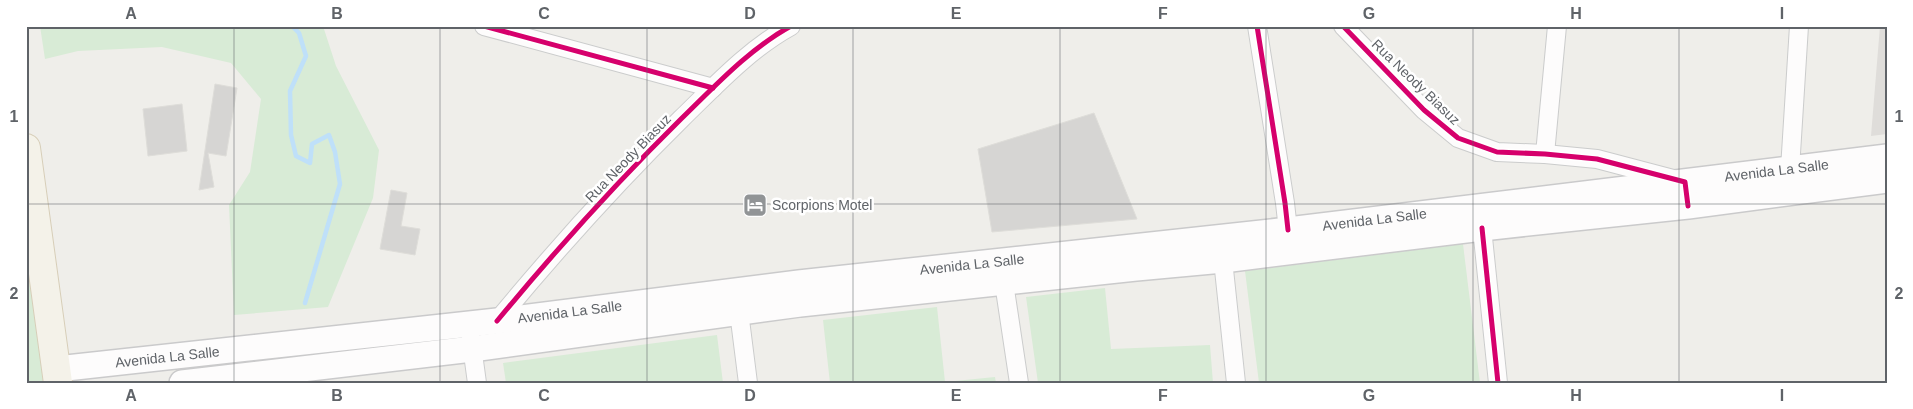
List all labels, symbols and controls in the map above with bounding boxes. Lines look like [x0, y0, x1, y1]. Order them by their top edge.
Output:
text: A [125, 5, 137, 22]
text: B [331, 5, 343, 22]
text: C [538, 5, 550, 22]
text: D [744, 5, 756, 22]
text: E [951, 5, 962, 22]
text: F [1158, 5, 1168, 22]
text: G [1363, 5, 1375, 22]
text: H [1570, 5, 1582, 22]
text: I [1780, 5, 1784, 22]
street label: Rua Neody Biasuz [1369, 36, 1463, 128]
text: 1 [10, 108, 19, 125]
text: 1 [1895, 108, 1904, 125]
street label: Rua Neody Biasuz [582, 111, 674, 205]
street label: Avenida La Salle [1723, 156, 1830, 185]
hotel icon: Scorpions Motel [742, 192, 768, 218]
place label: Scorpions Motel [772, 197, 872, 213]
street label: Avenida La Salle [1321, 205, 1428, 234]
street label: Avenida La Salle [919, 251, 1025, 278]
text: 2 [10, 285, 19, 302]
text: 2 [1895, 285, 1904, 302]
street label: Avenida La Salle [517, 297, 623, 326]
street label: Avenida La Salle [114, 343, 221, 371]
text: A [125, 387, 137, 404]
text: B [331, 387, 343, 404]
text: C [538, 387, 550, 404]
text: D [744, 387, 756, 404]
text: E [951, 387, 962, 404]
text: F [1158, 387, 1168, 404]
text: G [1363, 387, 1375, 404]
text: H [1570, 387, 1582, 404]
text: I [1780, 387, 1784, 404]

